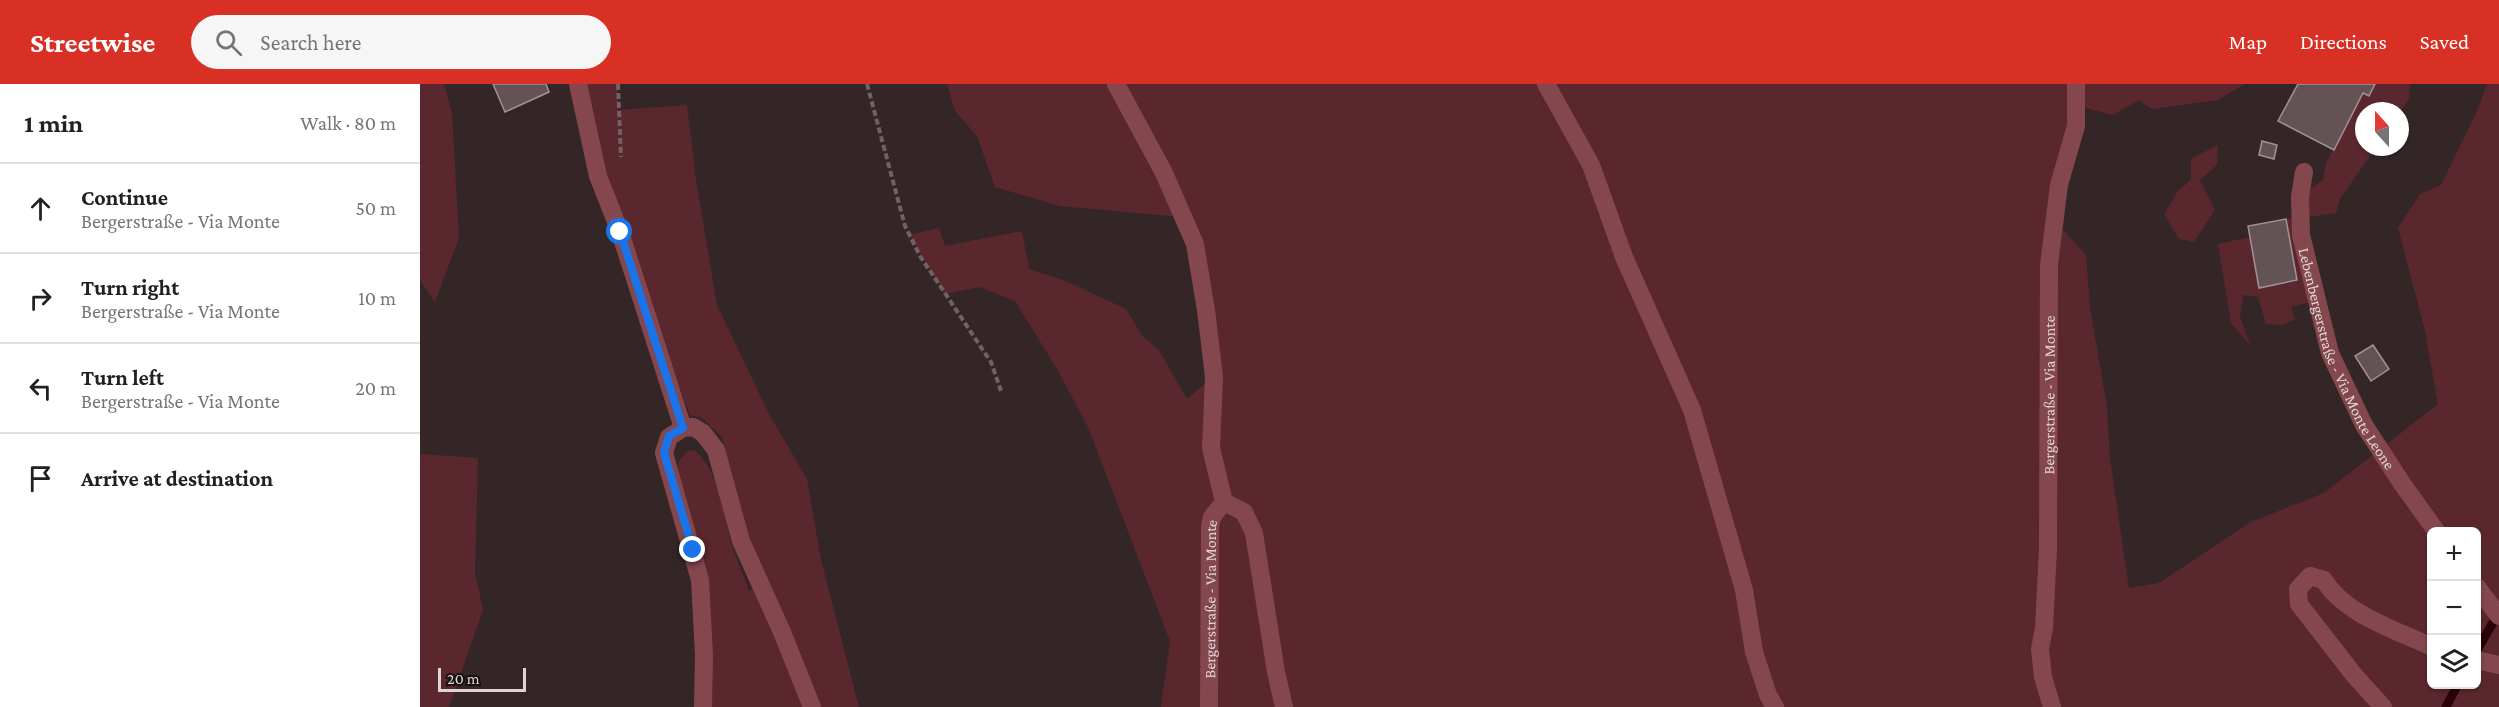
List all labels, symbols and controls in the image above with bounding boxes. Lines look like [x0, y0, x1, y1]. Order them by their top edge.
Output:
search box [191, 15, 611, 69]
icon: search [212, 26, 245, 59]
text: Streetwise [30, 27, 155, 58]
text: Search here [260, 30, 361, 55]
text: Map [2229, 30, 2267, 54]
text: Directions [2300, 30, 2387, 54]
text: Saved [2420, 30, 2469, 54]
north arrow [2355, 102, 2409, 156]
text: 1 min [24, 109, 83, 138]
text: Walk · 80 m [300, 112, 396, 134]
text: Continue [81, 185, 168, 210]
icon: ahead [24, 192, 57, 225]
text: 50 m [355, 197, 396, 219]
text: Bergerstraße - Via Monte [81, 210, 280, 232]
route start [606, 218, 632, 244]
street label: Lebenbergerstraße - Via Monte Leone [2295, 246, 2398, 473]
text: Turn right [81, 275, 179, 300]
icon: right [24, 282, 57, 315]
text: 10 m [358, 287, 396, 309]
text: Bergerstraße - Via Monte [81, 300, 280, 322]
street label: Bergerstraße - Via Monte [2040, 315, 2058, 475]
text: Turn left [81, 365, 164, 390]
icon: left [24, 372, 57, 405]
text: 20 m [355, 377, 396, 399]
text: Bergerstraße - Via Monte [81, 390, 280, 412]
icon: arrive [24, 462, 57, 495]
text: Arrive at destination [81, 466, 273, 491]
street label: Bergerstraße - Via Monte [1201, 518, 1220, 679]
map controls [2427, 527, 2481, 689]
button: + [2427, 527, 2481, 581]
route end [679, 536, 705, 562]
button: − [2427, 581, 2481, 635]
button: layers [2427, 635, 2481, 689]
scale bar [438, 665, 526, 692]
text: 20 m [447, 670, 480, 687]

